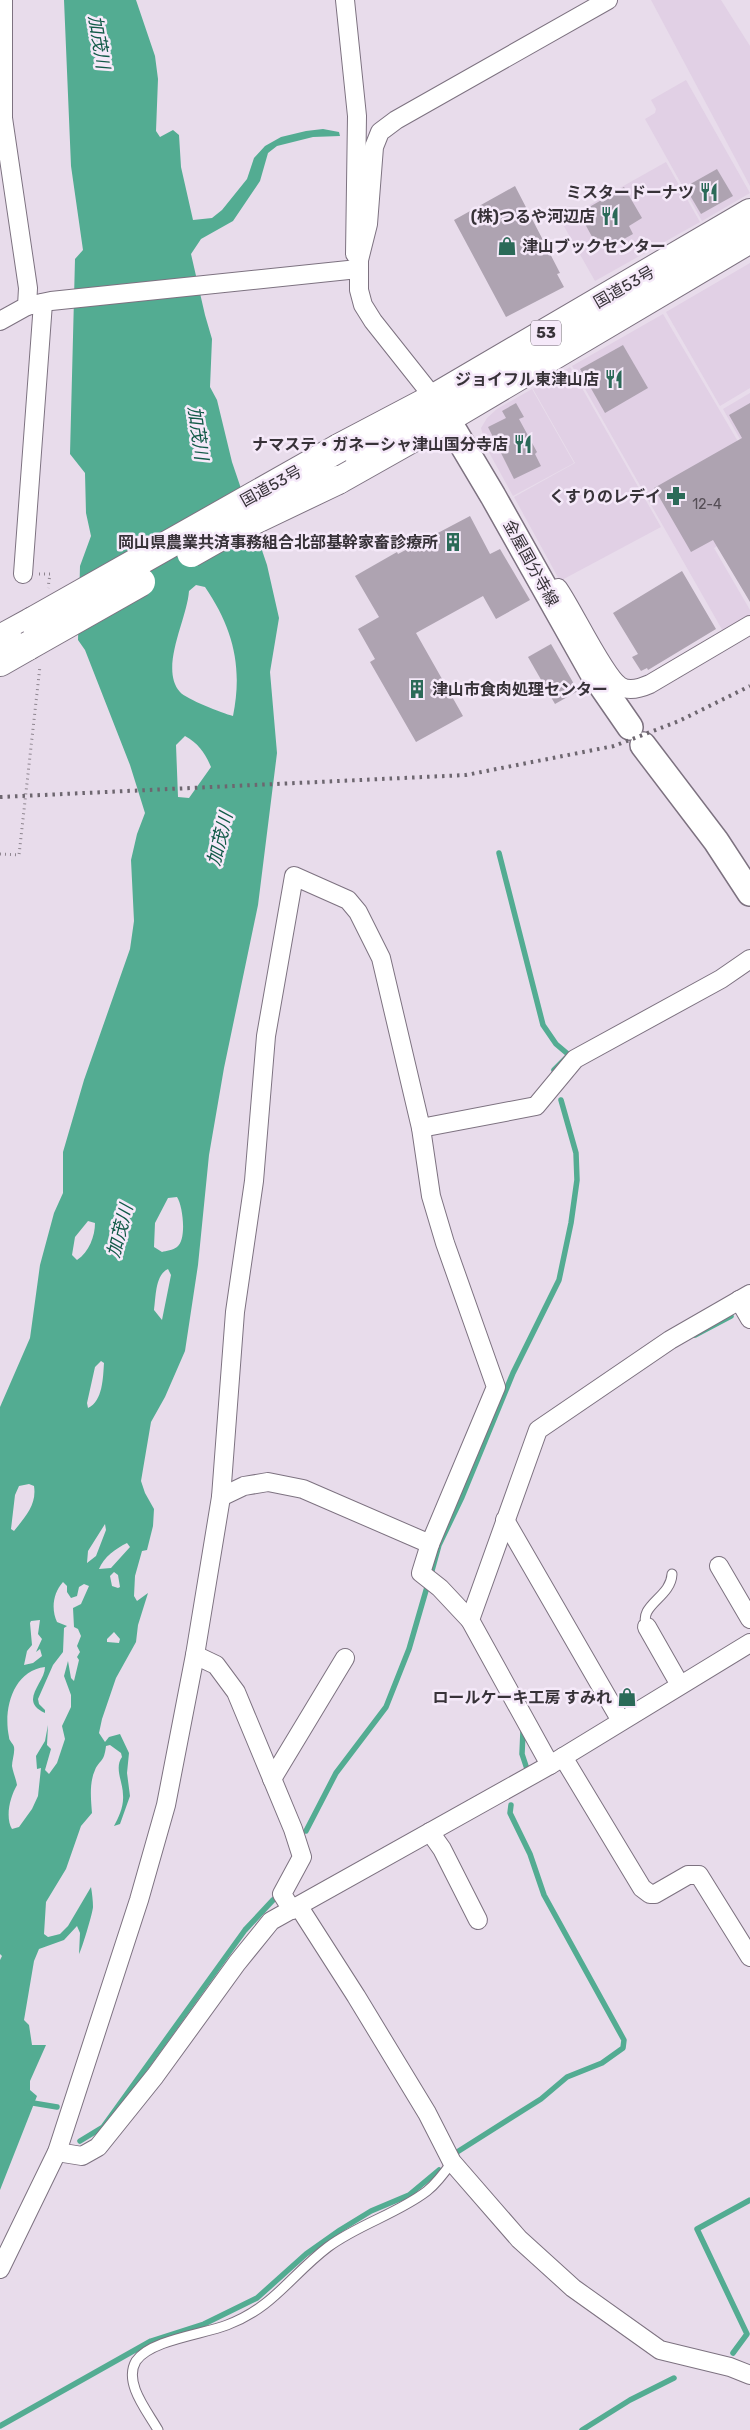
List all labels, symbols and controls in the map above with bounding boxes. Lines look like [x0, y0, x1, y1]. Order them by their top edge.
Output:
water label: 加茂川 [84, 14, 114, 72]
restaurant icon: ミスタードーナツ [698, 181, 720, 203]
place label: ミスタードーナツ [566, 183, 694, 202]
restaurant icon: (株)つるや河辺店 [599, 205, 621, 227]
place label: (株)つるや河辺店 [471, 207, 595, 226]
shop icon: 津山ブックセンター [496, 235, 518, 257]
place label: 津山ブックセンター [522, 237, 666, 256]
street label: 国道53号 [590, 262, 658, 312]
road number: 53 [531, 320, 561, 346]
restaurant icon: ジョイフル東津山店 [603, 368, 625, 390]
place label: ジョイフル東津山店 [455, 370, 599, 389]
water label: 加茂川 [183, 405, 213, 463]
restaurant icon: ナマステ・ガネーシャ津山国分寺店 [512, 433, 534, 455]
place label: ナマステ・ガネーシャ津山国分寺店 [252, 435, 508, 454]
street label: 国道53号 [237, 461, 305, 511]
pharmacy icon: くすりのレデイ [665, 485, 687, 507]
place label: くすりのレデイ [549, 487, 661, 506]
house number: 12-4 [692, 496, 722, 513]
street label: 金屋国分寺線 [499, 516, 563, 610]
building icon: 岡山県農業共済事務組合北部基幹家畜診療所 [442, 531, 464, 553]
place label: 岡山県農業共済事務組合北部基幹家畜診療所 [118, 533, 438, 552]
building icon: 津山市食肉処理センター [406, 678, 428, 700]
place label: 津山市食肉処理センター [432, 680, 608, 699]
water label: 加茂川 [203, 808, 238, 868]
water label: 加茂川 [102, 1200, 138, 1260]
shop icon: ロールケーキ工房 すみれ [616, 1686, 638, 1708]
place label: ロールケーキ工房 すみれ [433, 1688, 612, 1707]

